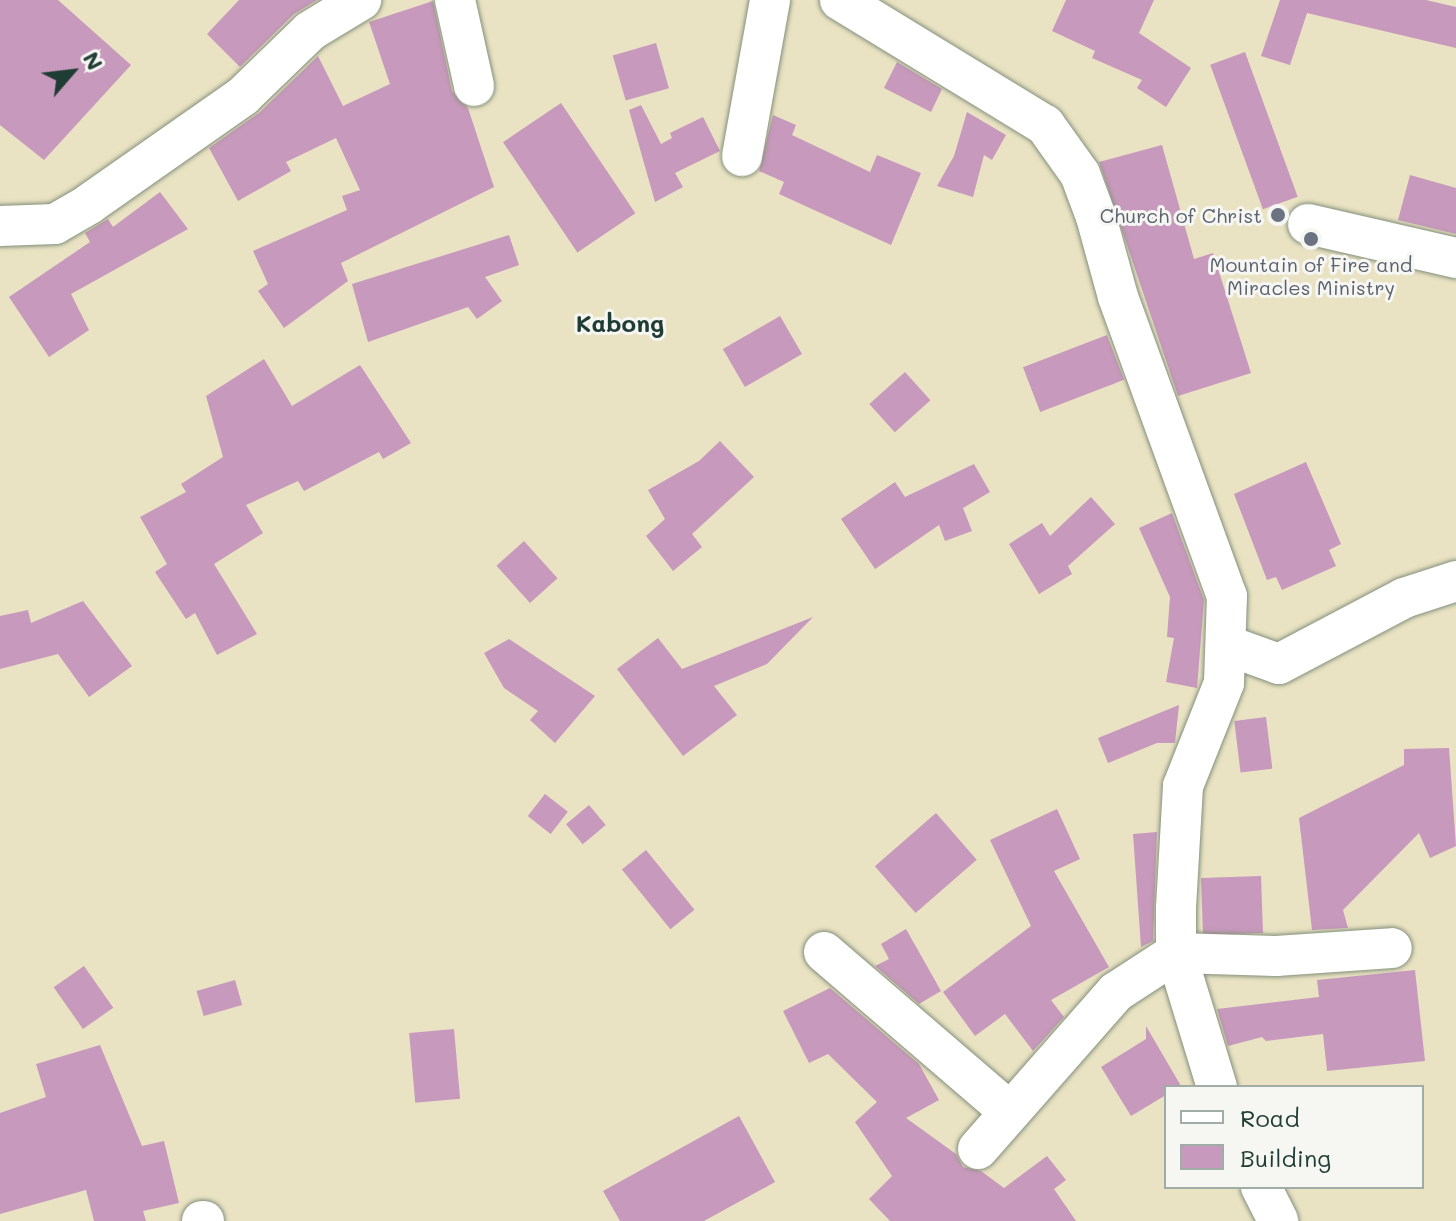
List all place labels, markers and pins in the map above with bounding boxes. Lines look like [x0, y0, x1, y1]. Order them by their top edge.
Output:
place label: Church of Christ [1100, 203, 1262, 227]
marker: Church of Christ [1269, 206, 1287, 224]
marker: Mountain of Fire and Miracles Ministry [1302, 230, 1320, 248]
place label: Mountain of Fire and Miracles Ministry [1209, 252, 1413, 299]

